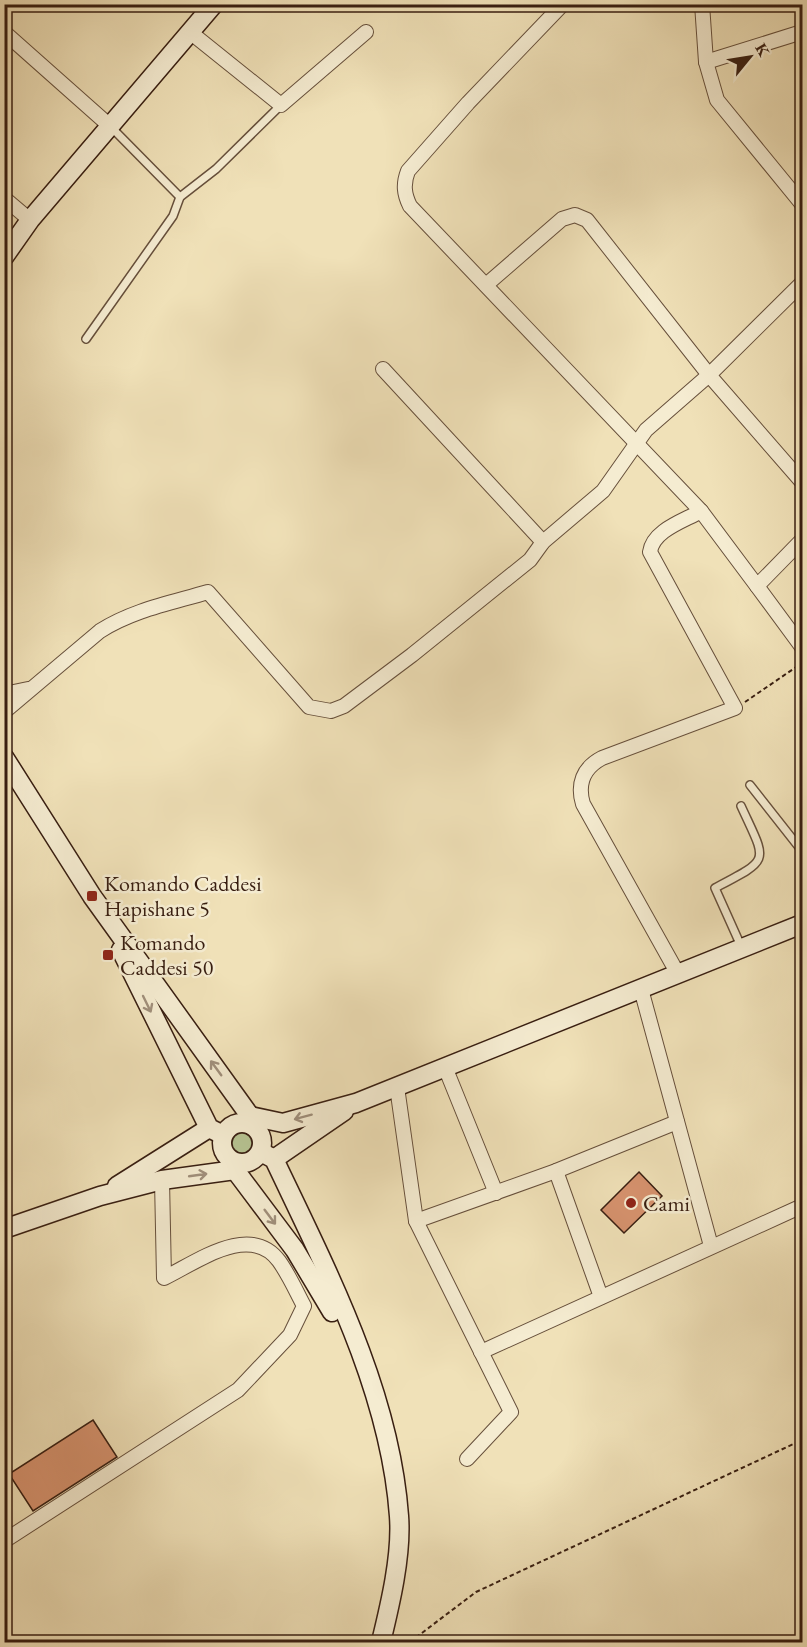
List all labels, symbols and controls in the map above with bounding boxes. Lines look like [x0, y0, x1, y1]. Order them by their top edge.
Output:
north arrow [720, 27, 780, 87]
text: K [750, 39, 775, 61]
place label: Komando Caddesi Hapishane 5 [104, 869, 262, 923]
marker: Komando Caddesi Hapishane 5 [85, 889, 99, 903]
place label: Komando Caddesi 50 [120, 928, 214, 982]
marker: Komando Caddesi 50 [101, 948, 115, 962]
one-way arrow [142, 994, 154, 1012]
one-way arrow [210, 1061, 222, 1077]
one-way arrow [294, 1112, 313, 1124]
one-way arrow [188, 1169, 208, 1180]
place label: Cami [643, 1189, 690, 1218]
marker: Cami [624, 1196, 638, 1210]
one-way arrow [264, 1208, 276, 1224]

